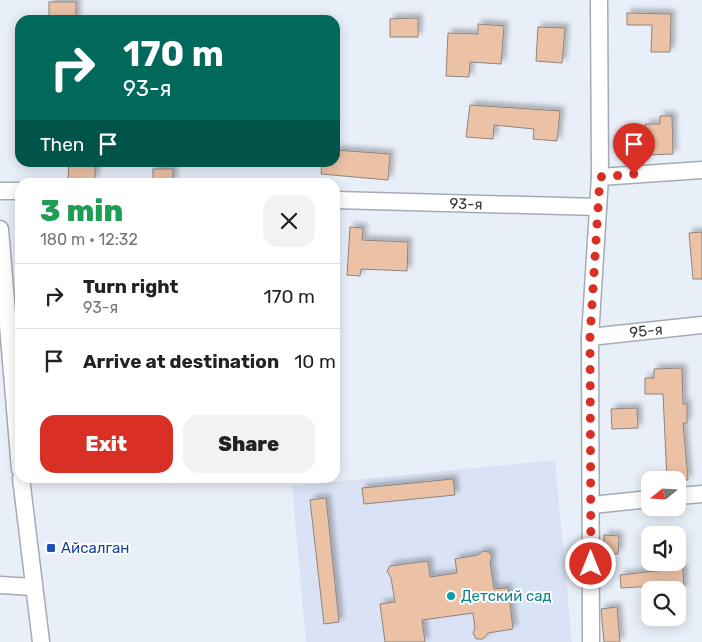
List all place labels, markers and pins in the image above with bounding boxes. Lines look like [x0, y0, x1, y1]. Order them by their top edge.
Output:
pin [613, 123, 655, 174]
place label: Айсалган [61, 539, 129, 557]
marker: Айсалган [45, 542, 57, 554]
place label: Детский сад [461, 587, 552, 605]
marker: Детский сад [445, 590, 457, 602]

